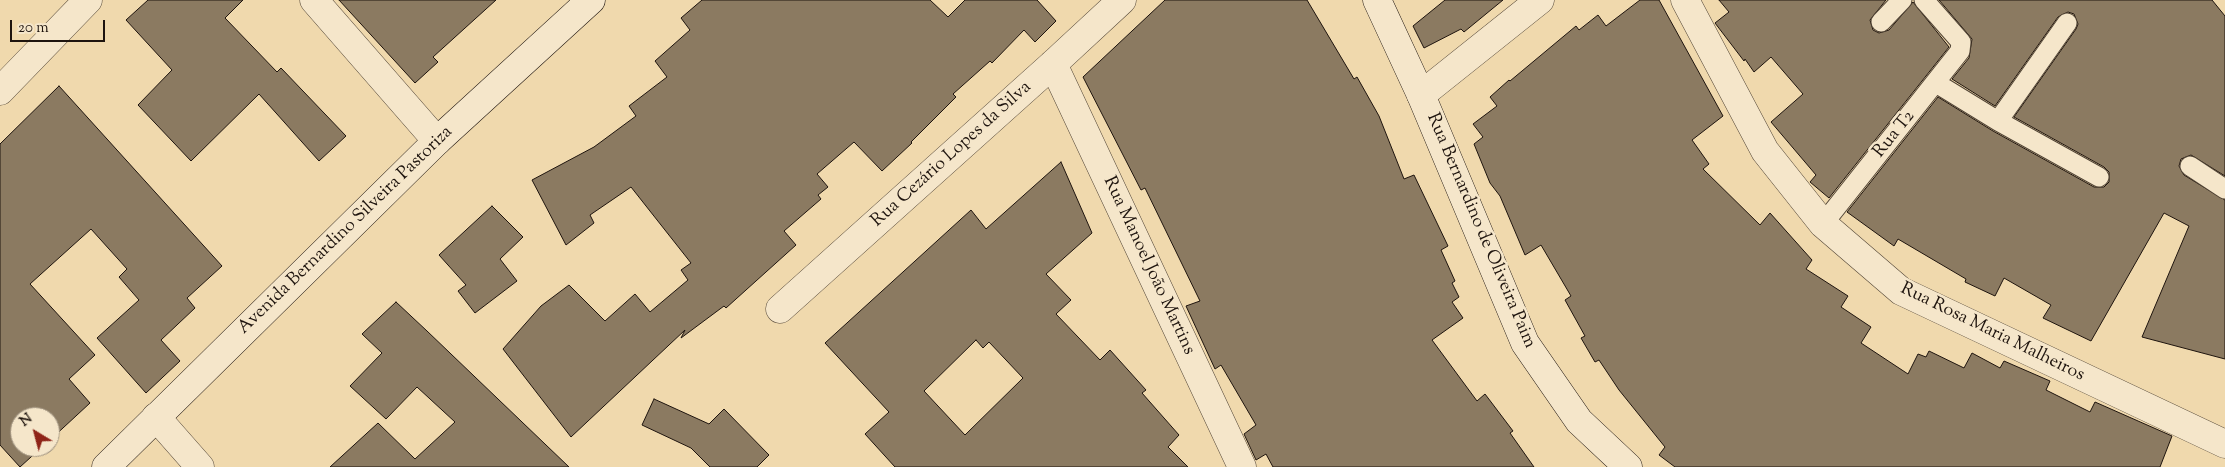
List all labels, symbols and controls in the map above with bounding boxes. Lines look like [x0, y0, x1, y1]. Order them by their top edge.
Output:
scale bar [12, 10, 108, 42]
text: 20 m [18, 18, 49, 39]
street label: Rua Cezário Lopes da Silva [867, 77, 1037, 233]
street label: Rua T2 [1869, 107, 1921, 163]
street label: Rua Bernardino de Oliveira Paim [1421, 110, 1539, 352]
street label: Avenida Bernardino Silveira Pastoriza [234, 122, 458, 340]
street label: Rua Manoel João Martins [1097, 173, 1199, 359]
street label: Rua Rosa Maria Malheiros [1896, 279, 2088, 387]
north arrow [10, 407, 60, 457]
text: N [16, 409, 37, 432]

